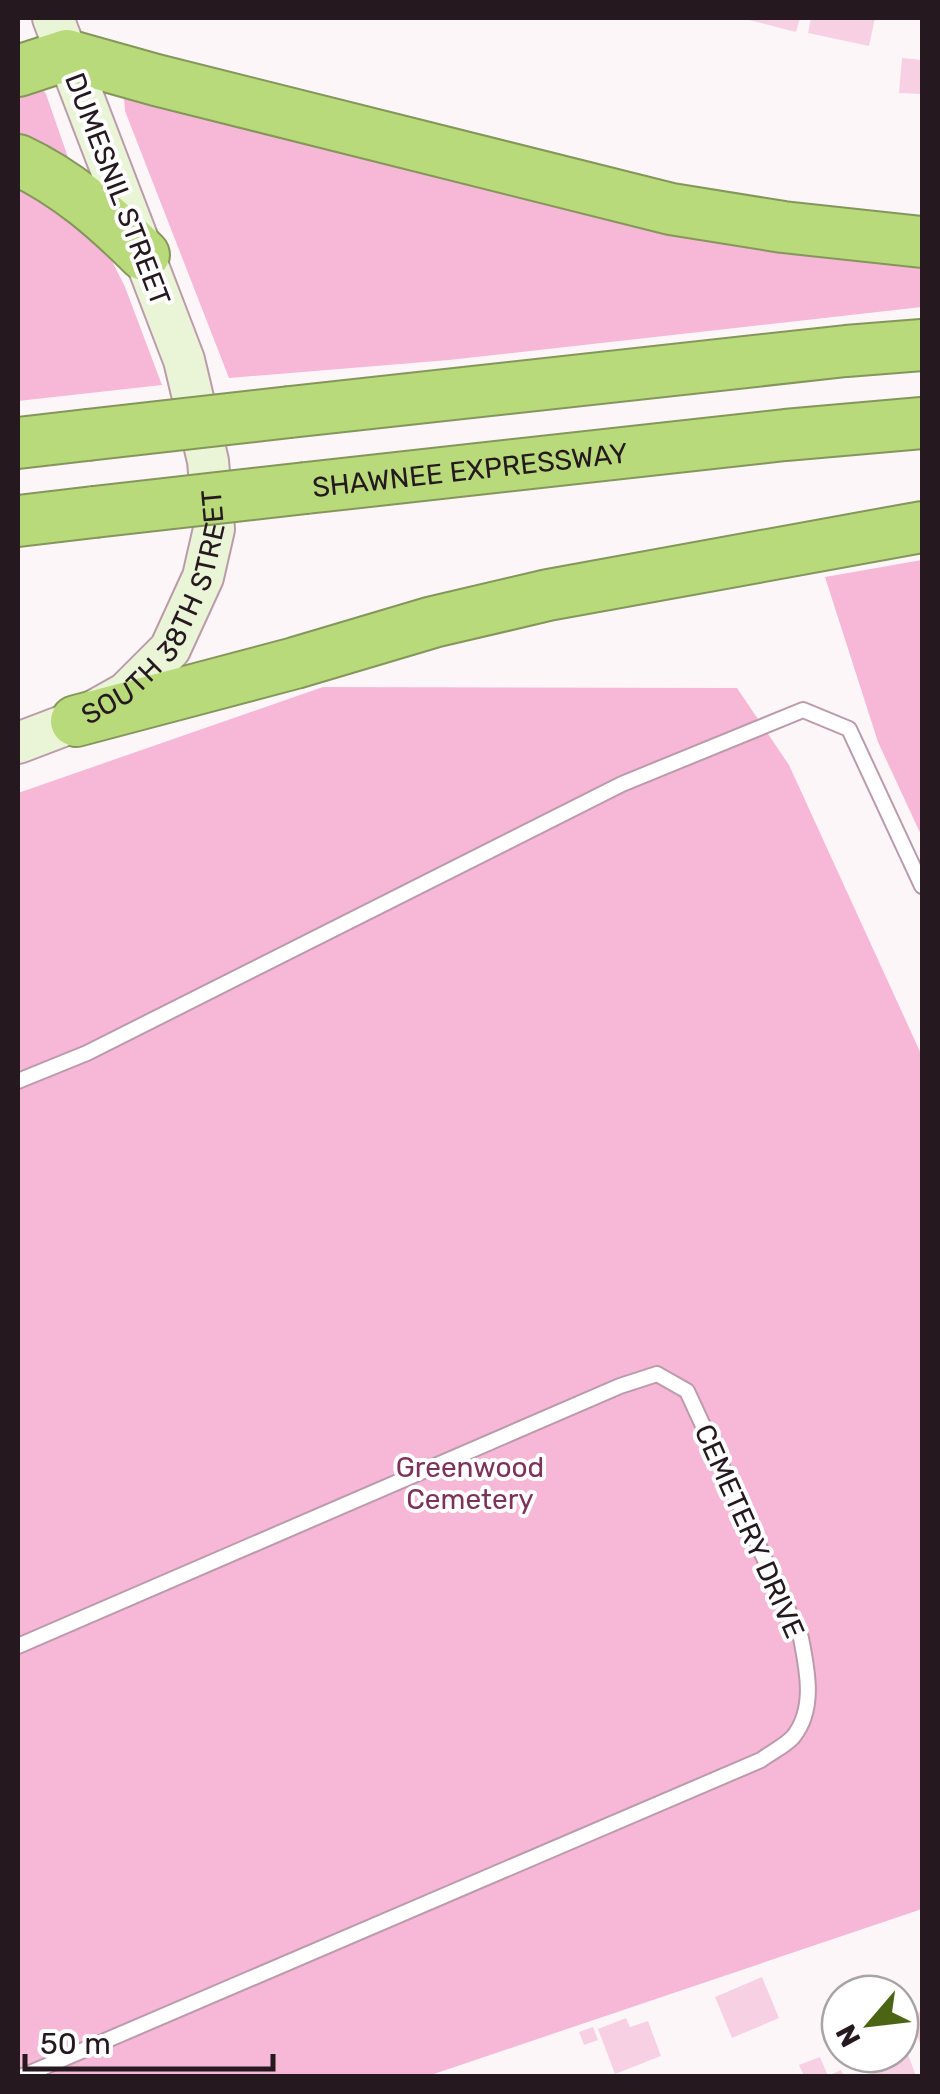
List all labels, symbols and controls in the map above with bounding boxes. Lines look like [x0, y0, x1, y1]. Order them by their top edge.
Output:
street label: DUMESNIL STREET [58, 68, 177, 310]
street label: SHAWNEE EXPRESSWAY [311, 437, 630, 504]
street label: SOUTH 38TH STREET [76, 488, 232, 732]
street label: CEMETERY DRIVE [688, 1419, 811, 1643]
park label: Greenwood Cemetery [396, 1451, 544, 1516]
north arrow [820, 1974, 920, 2074]
scale bar [25, 2009, 272, 2071]
text: N [829, 2019, 868, 2052]
text: 50 m [40, 2026, 111, 2062]

